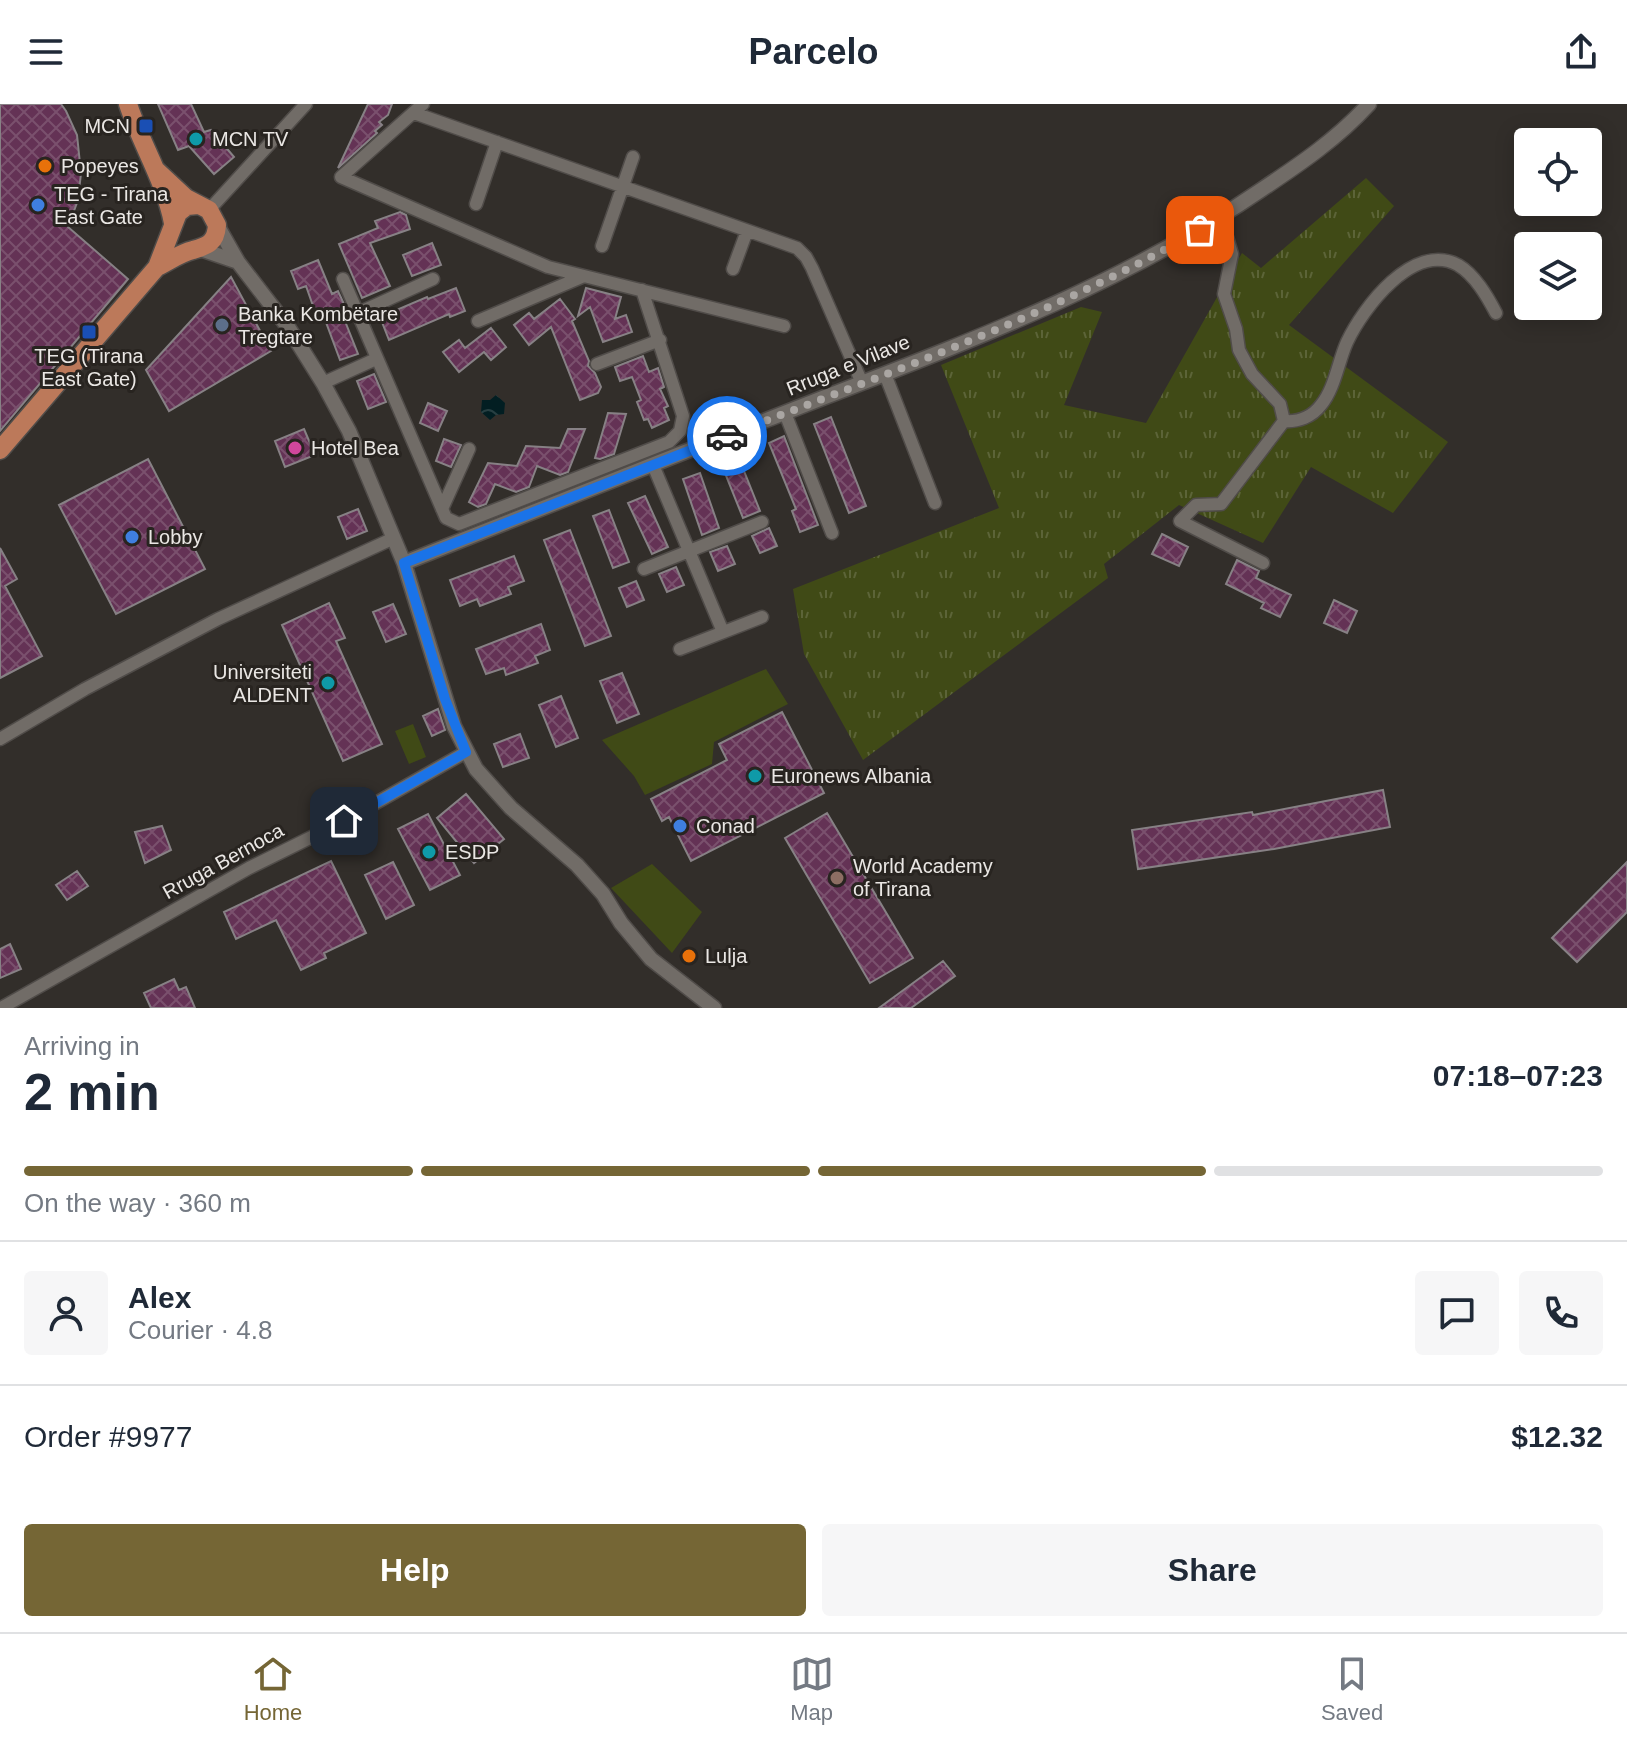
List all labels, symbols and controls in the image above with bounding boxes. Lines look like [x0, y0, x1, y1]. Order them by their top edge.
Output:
icon: menu [24, 30, 68, 74]
icon: share [1559, 30, 1603, 74]
text: Parcelo [748, 31, 879, 72]
place label: MCN [84, 115, 130, 137]
marker: MCN [137, 117, 155, 135]
place label: MCN TV [212, 128, 289, 150]
map controls [1514, 128, 1602, 320]
button: locate [1514, 128, 1602, 216]
marker: MCN TV [187, 130, 205, 148]
place label: Popeyes [61, 155, 139, 177]
marker: Popeyes [36, 157, 54, 175]
place label: TEG - Tirana East Gate [54, 183, 169, 228]
marker: TEG - Tirana East Gate [29, 196, 47, 214]
pin [1166, 196, 1234, 264]
icon: bag [1178, 208, 1222, 252]
button: layers [1514, 232, 1602, 320]
place label: Banka Kombëtare Tregtare [238, 303, 398, 348]
marker: Banka Kombëtare Tregtare [213, 316, 231, 334]
marker: TEG (Tirana East Gate) [80, 323, 98, 341]
street label: Rruga e Vilave [783, 330, 913, 400]
place label: TEG (Tirana East Gate) [34, 345, 145, 390]
courier [687, 396, 767, 476]
icon: car [705, 414, 749, 458]
place label: Hotel Bea [311, 437, 400, 459]
marker: Hotel Bea [286, 439, 304, 457]
place label: Lobby [148, 526, 203, 548]
marker: Lobby [123, 528, 141, 546]
place label: Universiteti ALDENT [213, 661, 312, 706]
marker: Universiteti ALDENT [319, 674, 337, 692]
place label: Euronews Albania [771, 765, 932, 787]
marker: Euronews Albania [746, 767, 764, 785]
pin [310, 787, 378, 855]
icon: home [322, 799, 366, 843]
place label: Conad [696, 815, 755, 837]
marker: Conad [671, 817, 689, 835]
street label: Rruga Bernoca [159, 818, 288, 903]
place label: ESDP [445, 841, 499, 863]
marker: ESDP [420, 843, 438, 861]
place label: World Academy of Tirana [853, 855, 993, 900]
marker: World Academy of Tirana [828, 869, 846, 887]
place label: Lulja [705, 945, 748, 967]
marker: Lulja [680, 947, 698, 965]
text: Arriving in [24, 1031, 140, 1061]
text: 07:18–07:23 [1433, 1059, 1603, 1092]
text: 2 min [24, 1063, 160, 1121]
text: On the way · 360 m [24, 1188, 251, 1218]
button: person [24, 1271, 108, 1355]
button: chat [1415, 1271, 1499, 1355]
button: phone [1519, 1271, 1603, 1355]
text: Alex [128, 1281, 191, 1314]
text: Courier · 4.8 [128, 1315, 273, 1345]
text: Order #9977 [24, 1420, 192, 1453]
text: $12.32 [1511, 1420, 1603, 1453]
button: Help [24, 1524, 806, 1616]
button: Share [822, 1524, 1603, 1616]
tab: Home [244, 1652, 302, 1726]
tab: Map [790, 1652, 834, 1726]
tab: Saved [1321, 1652, 1383, 1726]

